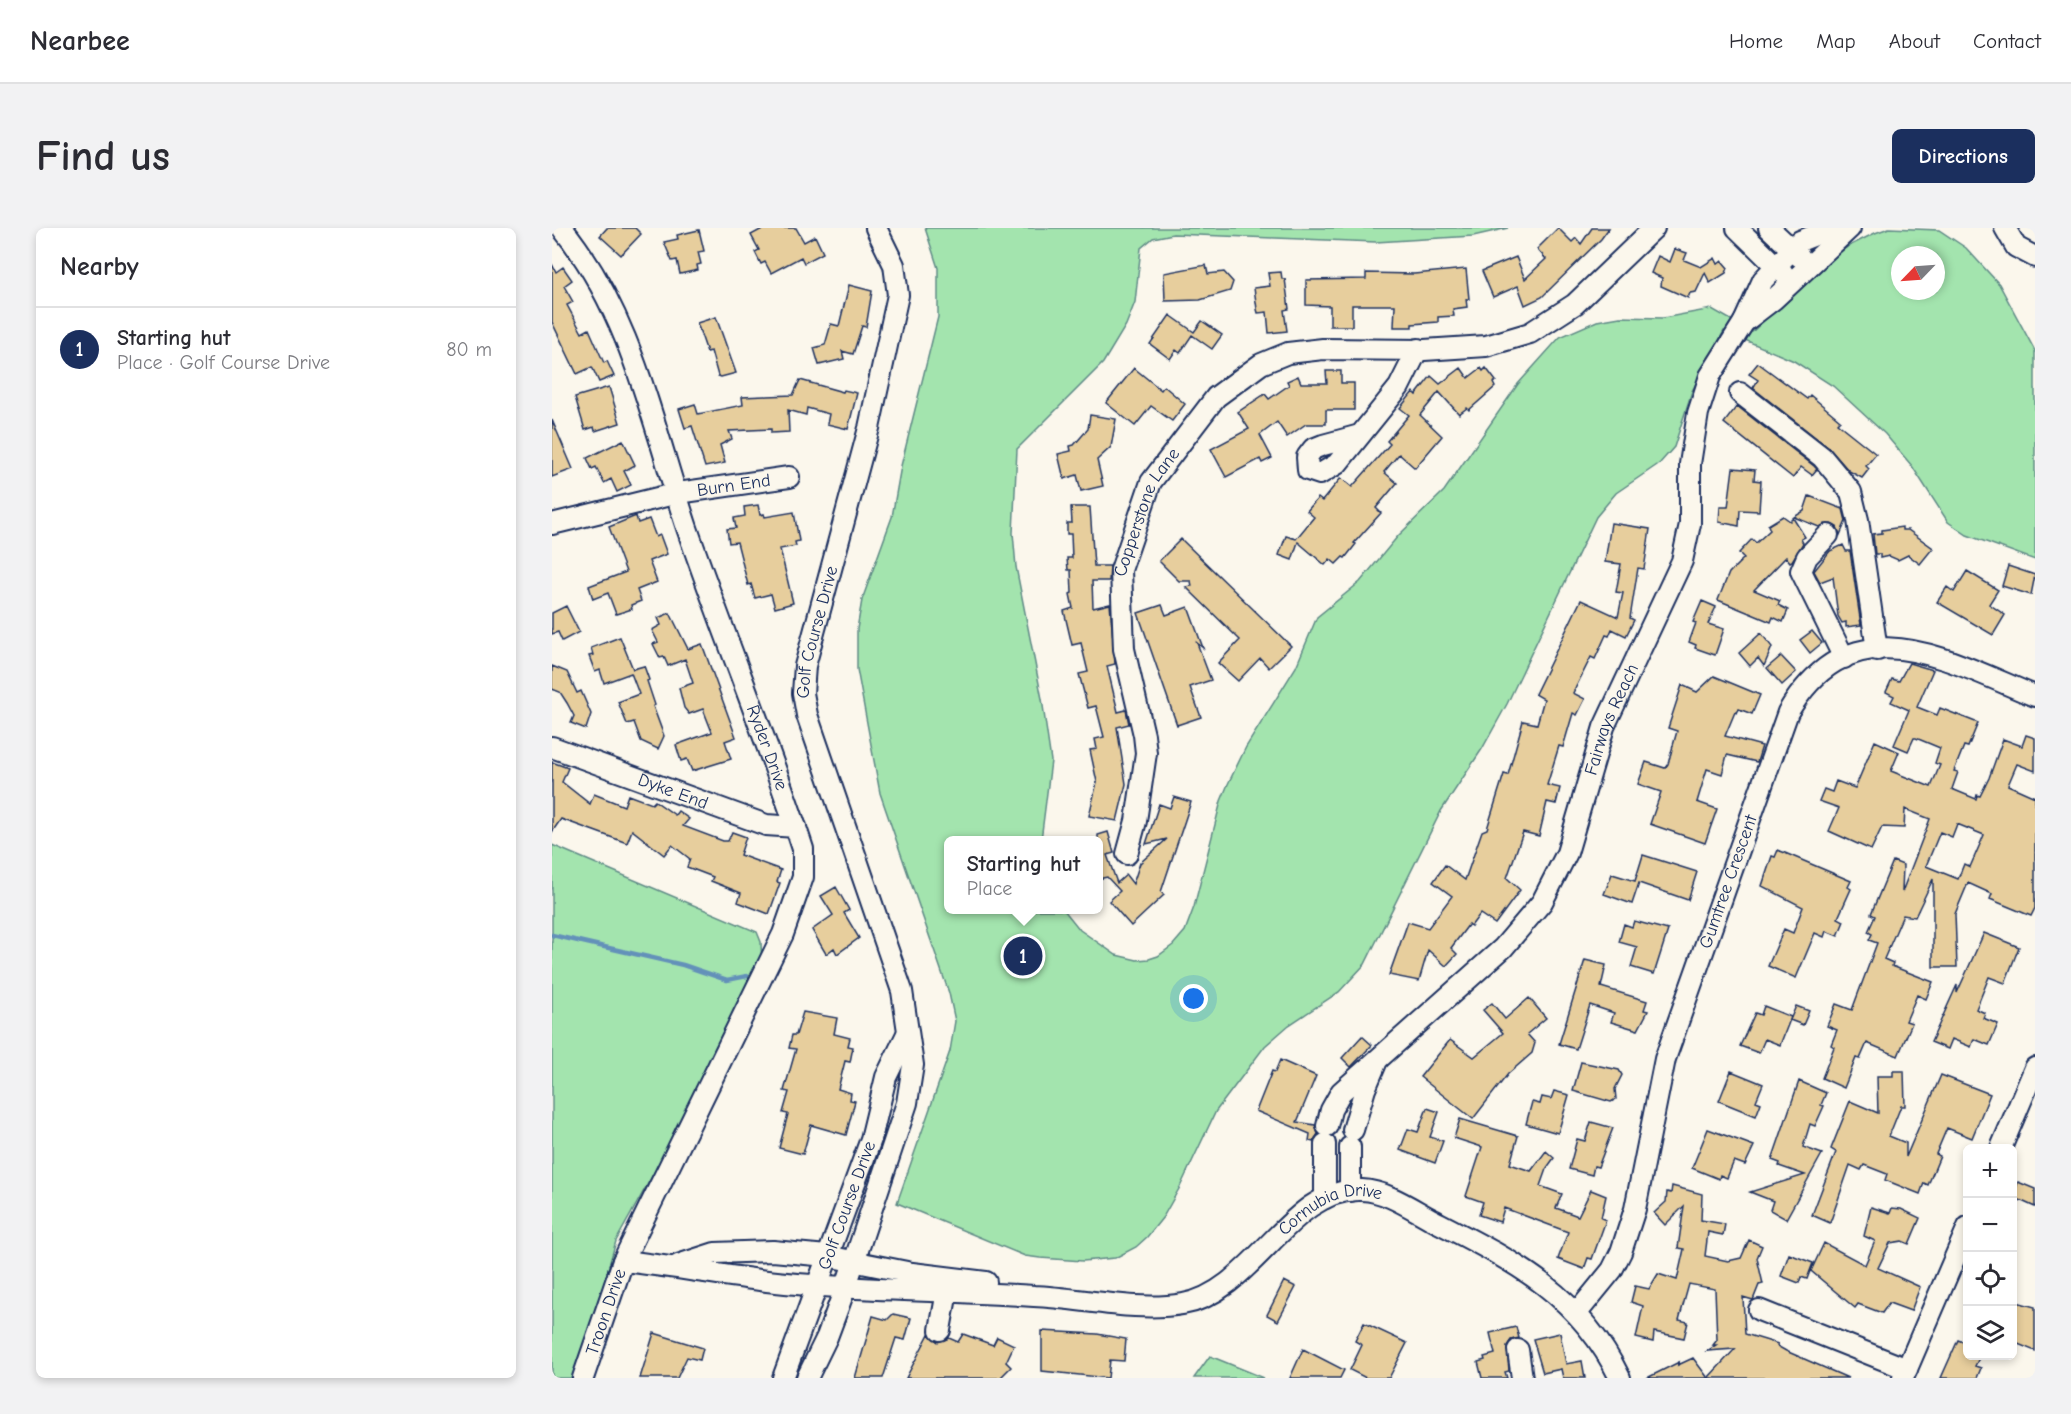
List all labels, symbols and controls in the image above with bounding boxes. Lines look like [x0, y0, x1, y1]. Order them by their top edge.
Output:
text: Nearbee [30, 25, 130, 57]
text: Home [1729, 29, 1783, 53]
text: Map [1816, 29, 1856, 53]
text: About [1889, 29, 1940, 53]
text: Contact [1973, 29, 2041, 53]
button: Directions [1892, 129, 2035, 183]
text: Find us [36, 132, 170, 181]
north arrow [1891, 246, 1945, 300]
text: Nearby [60, 252, 139, 282]
text: Starting hut [117, 325, 230, 351]
text: 1 [76, 338, 83, 361]
text: 80 m [446, 338, 492, 361]
text: Place · Golf Course Drive [117, 351, 330, 374]
street label: Copperstone Lane [1111, 444, 1184, 577]
street label: Burn End [696, 470, 772, 501]
street label: Golf Course Drive [793, 564, 842, 699]
street label: Fairways Reach [1580, 661, 1643, 778]
street label: Ryder Drive [742, 702, 792, 793]
street label: Dyke End [635, 769, 711, 814]
street label: Gumtree Crescent [1695, 811, 1762, 951]
popup [944, 836, 1103, 914]
text: Starting hut [967, 851, 1080, 877]
text: Place [967, 877, 1012, 900]
pin: 1 [1004, 934, 1042, 978]
your location [1179, 984, 1208, 1013]
street label: Golf Course Drive [814, 1138, 880, 1273]
map controls [1963, 1144, 2017, 1360]
button: + [1963, 1144, 2017, 1198]
street label: Cornubia Drive [1274, 1180, 1385, 1240]
button: − [1963, 1198, 2017, 1252]
button: locate [1963, 1252, 2017, 1306]
street label: Troon Drive [582, 1266, 631, 1358]
button: layers [1963, 1306, 2017, 1360]

